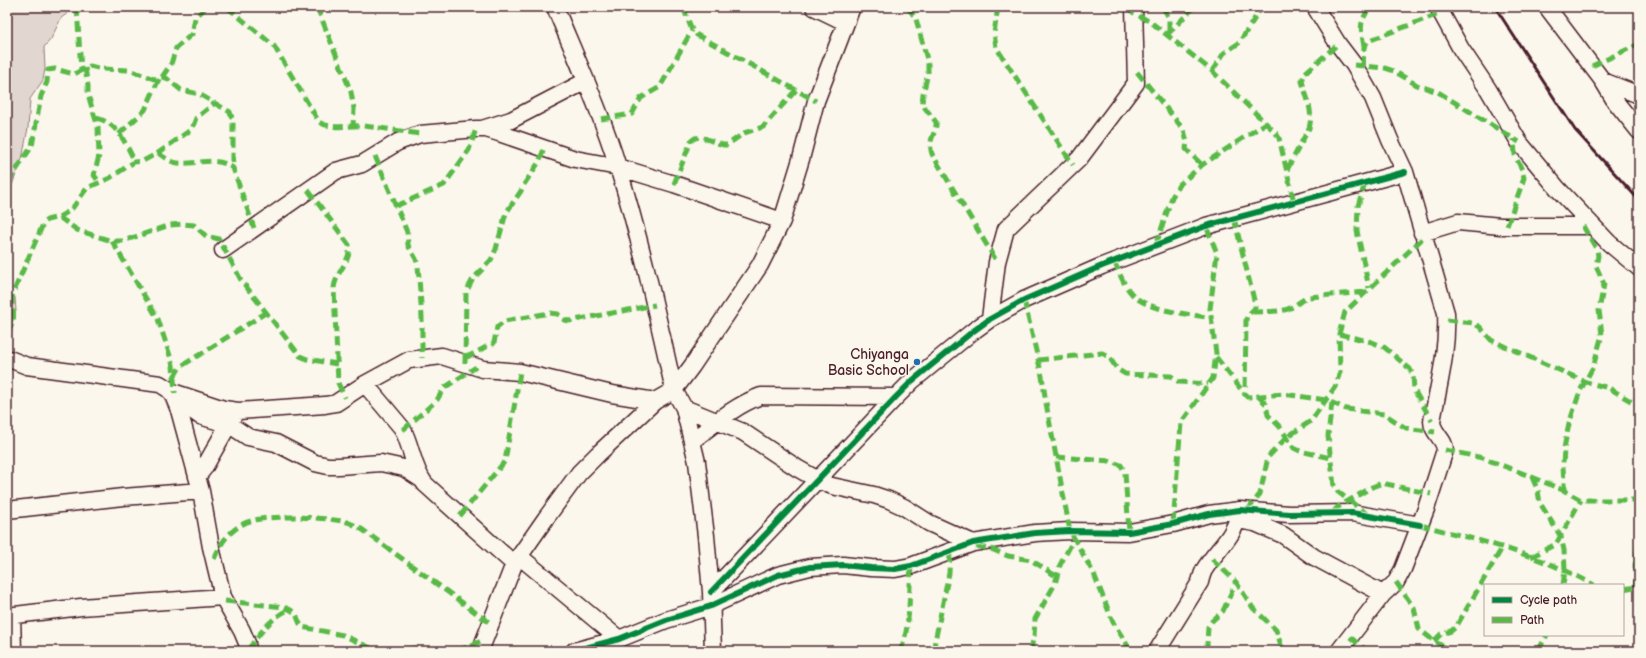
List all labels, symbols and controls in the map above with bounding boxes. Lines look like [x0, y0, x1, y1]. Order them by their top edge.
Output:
place label: Chiyanga Basic School [828, 346, 909, 379]
marker: Chiyanga Basic School [912, 357, 922, 367]
legend [1484, 584, 1624, 636]
text: Cycle path [1520, 593, 1577, 608]
text: Path [1520, 613, 1545, 628]

